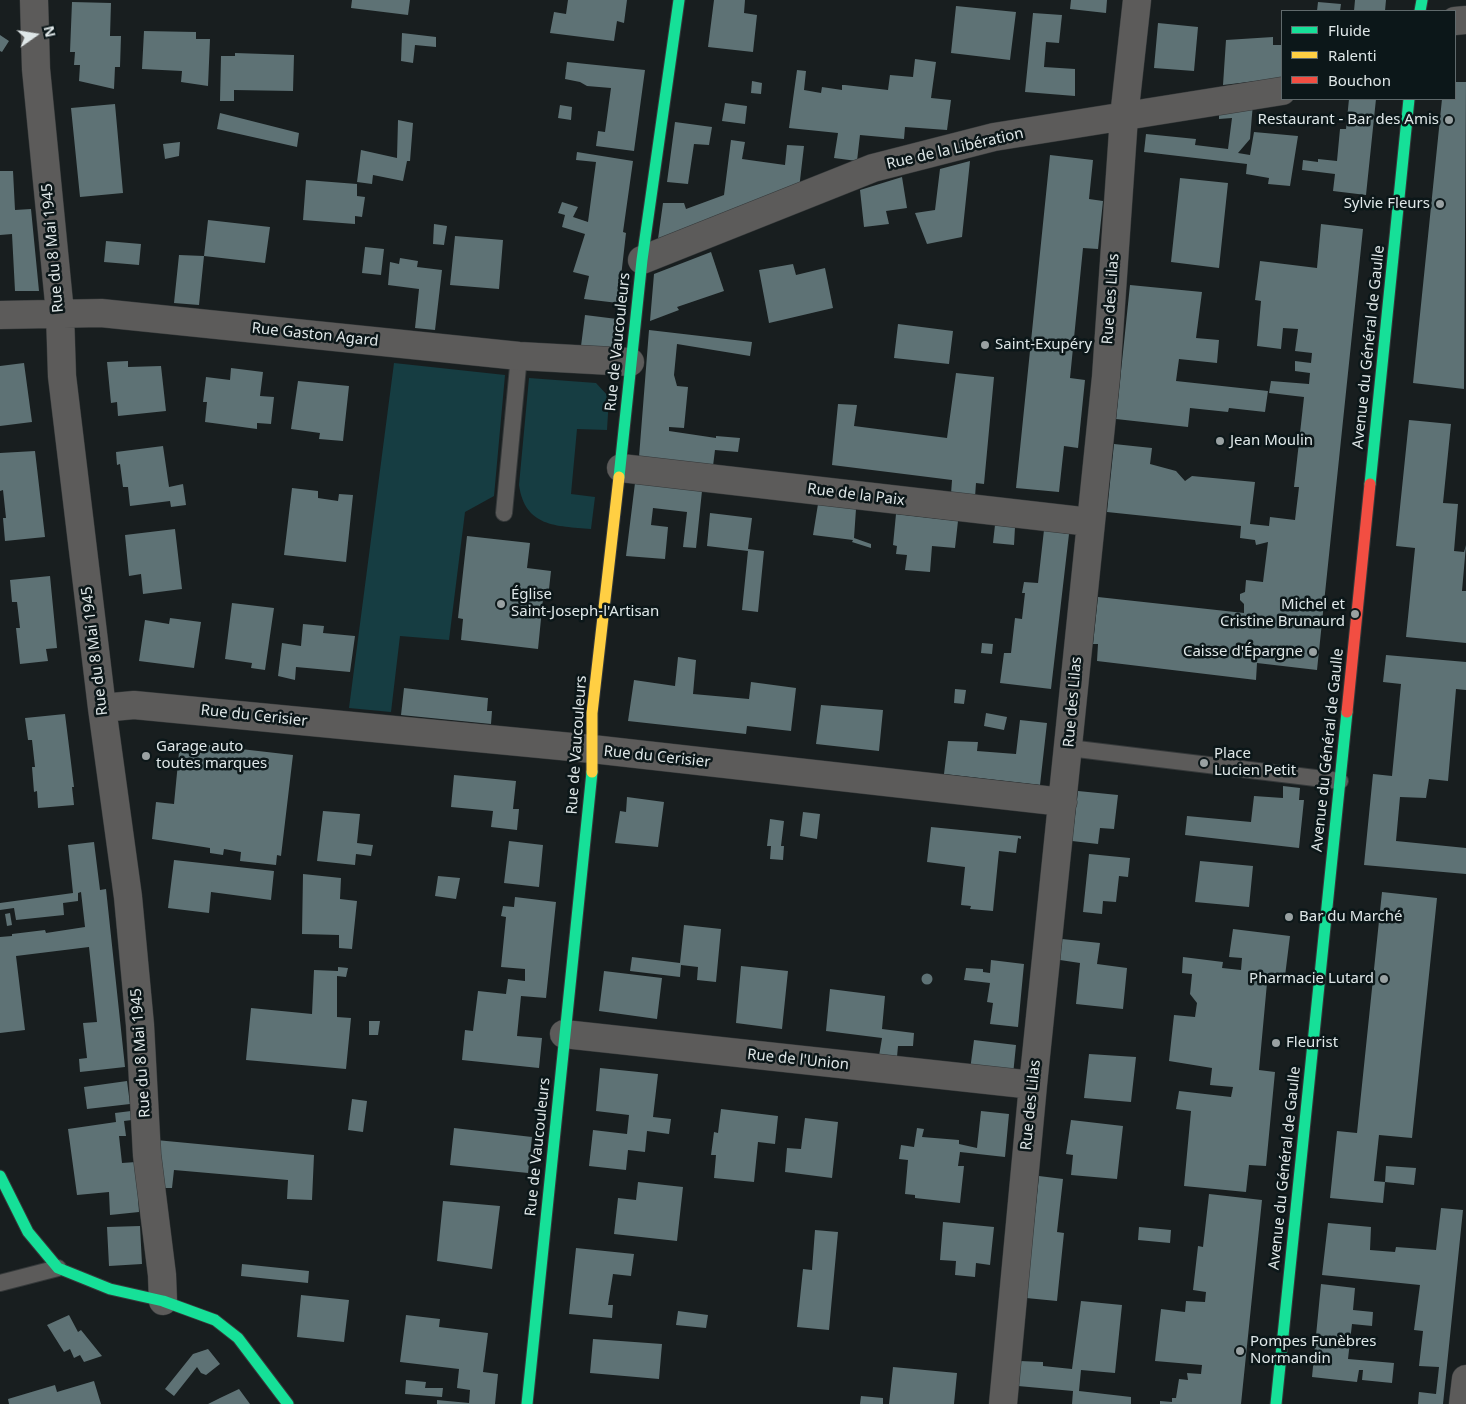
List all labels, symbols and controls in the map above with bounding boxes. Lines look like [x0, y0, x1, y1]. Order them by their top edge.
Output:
north arrow [10, 10, 60, 60]
legend [1281, 10, 1456, 100]
text: Fluide [1328, 20, 1370, 40]
text: N [40, 24, 61, 39]
text: Ralenti [1328, 45, 1377, 65]
text: Bouchon [1328, 70, 1391, 90]
place label: Restaurant - Bar des Amis [1258, 111, 1439, 129]
marker: Restaurant - Bar des Amis [1443, 114, 1455, 126]
street label: Rue de la Libération [885, 124, 1025, 174]
street label: Rue du 8 Mai 1945 [38, 182, 68, 314]
place label: Sylvie Fleurs [1344, 195, 1430, 213]
marker: Sylvie Fleurs [1434, 198, 1446, 210]
street label: Avenue du Général de Gaulle [1349, 244, 1389, 450]
street label: Rue des Lilas [1099, 253, 1123, 345]
street label: Rue de Vaucouleurs [602, 272, 634, 412]
street label: Rue Gaston Agard [251, 319, 379, 351]
place label: Saint-Exupéry [995, 336, 1092, 354]
marker: Saint-Exupéry [979, 339, 991, 351]
place label: Jean Moulin [1230, 432, 1313, 450]
marker: Jean Moulin [1214, 435, 1226, 447]
street label: Rue de la Paix [806, 480, 906, 510]
street label: Rue du 8 Mai 1945 [78, 585, 112, 717]
place label: Église Saint-Joseph-l'Artisan [511, 586, 659, 621]
place label: Michel et Cristine Brunaurd [1220, 596, 1345, 631]
marker: Église Saint-Joseph-l'Artisan [495, 598, 507, 610]
marker: Michel et Cristine Brunaurd [1349, 608, 1361, 620]
place label: Caisse d'Épargne [1183, 643, 1303, 661]
marker: Caisse d'Épargne [1307, 646, 1319, 658]
street label: Avenue du Général de Gaulle [1308, 647, 1348, 853]
street label: Rue des Lilas [1060, 656, 1086, 748]
street label: Rue de Vaucouleurs [563, 675, 591, 815]
street label: Rue du Cerisier [200, 701, 308, 731]
place label: Garage auto toutes marques [156, 738, 267, 773]
street label: Rue du Cerisier [603, 742, 711, 772]
place label: Place Lucien Petit [1214, 745, 1296, 780]
marker: Garage auto toutes marques [140, 750, 152, 762]
marker: Place Lucien Petit [1198, 757, 1210, 769]
place label: Bar du Marché [1299, 908, 1402, 926]
marker: Bar du Marché [1283, 911, 1295, 923]
place label: Pharmacie Lutard [1249, 970, 1374, 988]
marker: Pharmacie Lutard [1378, 973, 1390, 985]
street label: Rue du 8 Mai 1945 [127, 988, 155, 1118]
place label: Fleurist [1286, 1034, 1338, 1052]
marker: Fleurist [1270, 1037, 1282, 1049]
street label: Rue de l'Union [746, 1046, 850, 1074]
street label: Rue des Lilas [1017, 1059, 1045, 1151]
street label: Avenue du Général de Gaulle [1265, 1065, 1305, 1271]
street label: Rue de Vaucouleurs [522, 1077, 554, 1217]
place label: Pompes Funèbres Normandin [1250, 1333, 1376, 1368]
marker: Pompes Funèbres Normandin [1234, 1345, 1246, 1357]

